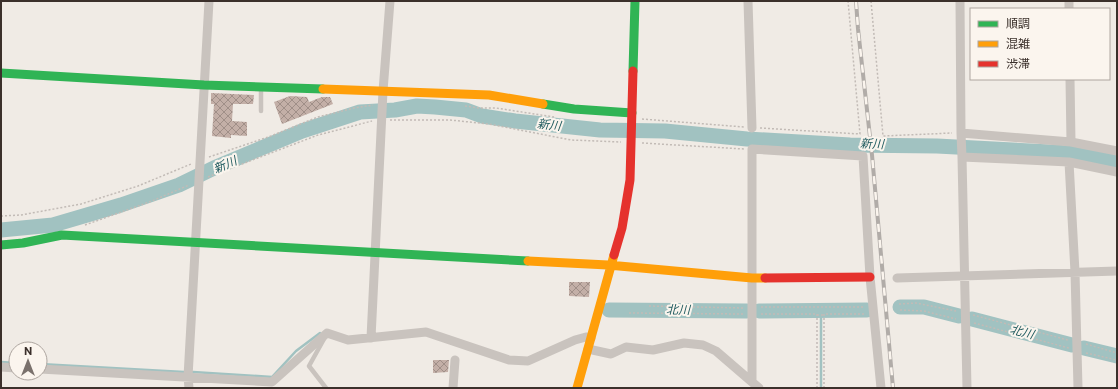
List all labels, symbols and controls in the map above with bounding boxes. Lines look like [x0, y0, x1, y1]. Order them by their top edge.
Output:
legend [970, 8, 1110, 80]
text: 順調 [1006, 16, 1030, 30]
text: 混雑 [1006, 36, 1030, 50]
text: 渋滞 [1006, 56, 1030, 70]
water label: 新川 [536, 116, 564, 132]
water label: 新川 [860, 136, 886, 150]
water label: 新川 [211, 152, 240, 175]
water label: 北川 [666, 302, 692, 316]
water label: 北川 [1009, 321, 1038, 341]
north arrow [8, 341, 48, 381]
text: N [24, 344, 32, 357]

